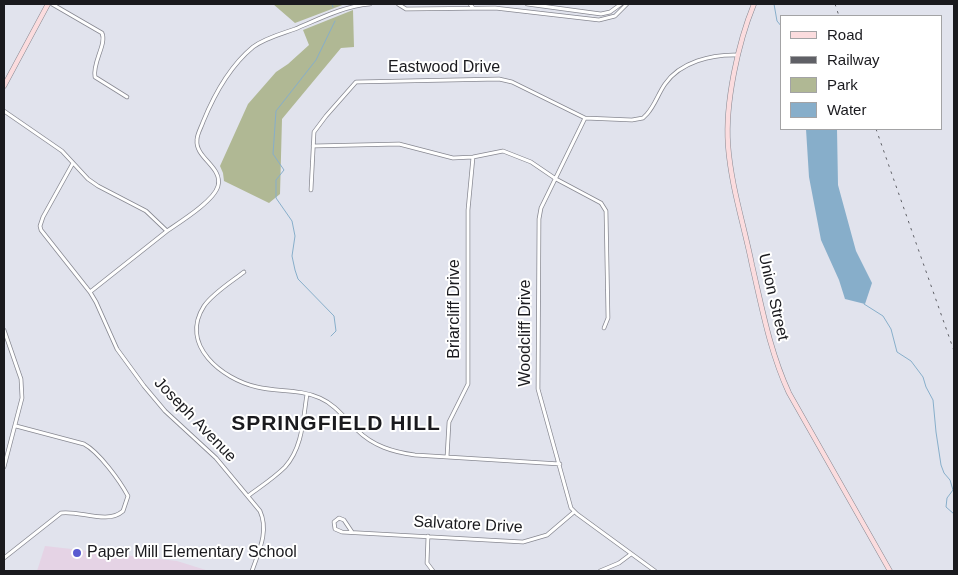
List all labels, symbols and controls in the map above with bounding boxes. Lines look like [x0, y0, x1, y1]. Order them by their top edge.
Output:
legend [780, 15, 943, 130]
text: Road [827, 26, 863, 43]
text: Railway [827, 51, 880, 68]
street label: Eastwood Drive [388, 58, 500, 78]
text: Park [827, 76, 858, 93]
text: Water [827, 101, 866, 118]
street label: Union Street [754, 252, 792, 342]
street label: Briarcliff Drive [445, 259, 465, 359]
street label: Woodcliff Drive [516, 279, 536, 386]
street label: Joseph Avenue [150, 374, 240, 466]
district label: SPRINGFIELD HILL [229, 411, 443, 437]
street label: Salvatore Drive [413, 513, 523, 537]
place label: Paper Mill Elementary School [87, 543, 297, 563]
marker: Paper Mill Elementary School [71, 547, 83, 559]

